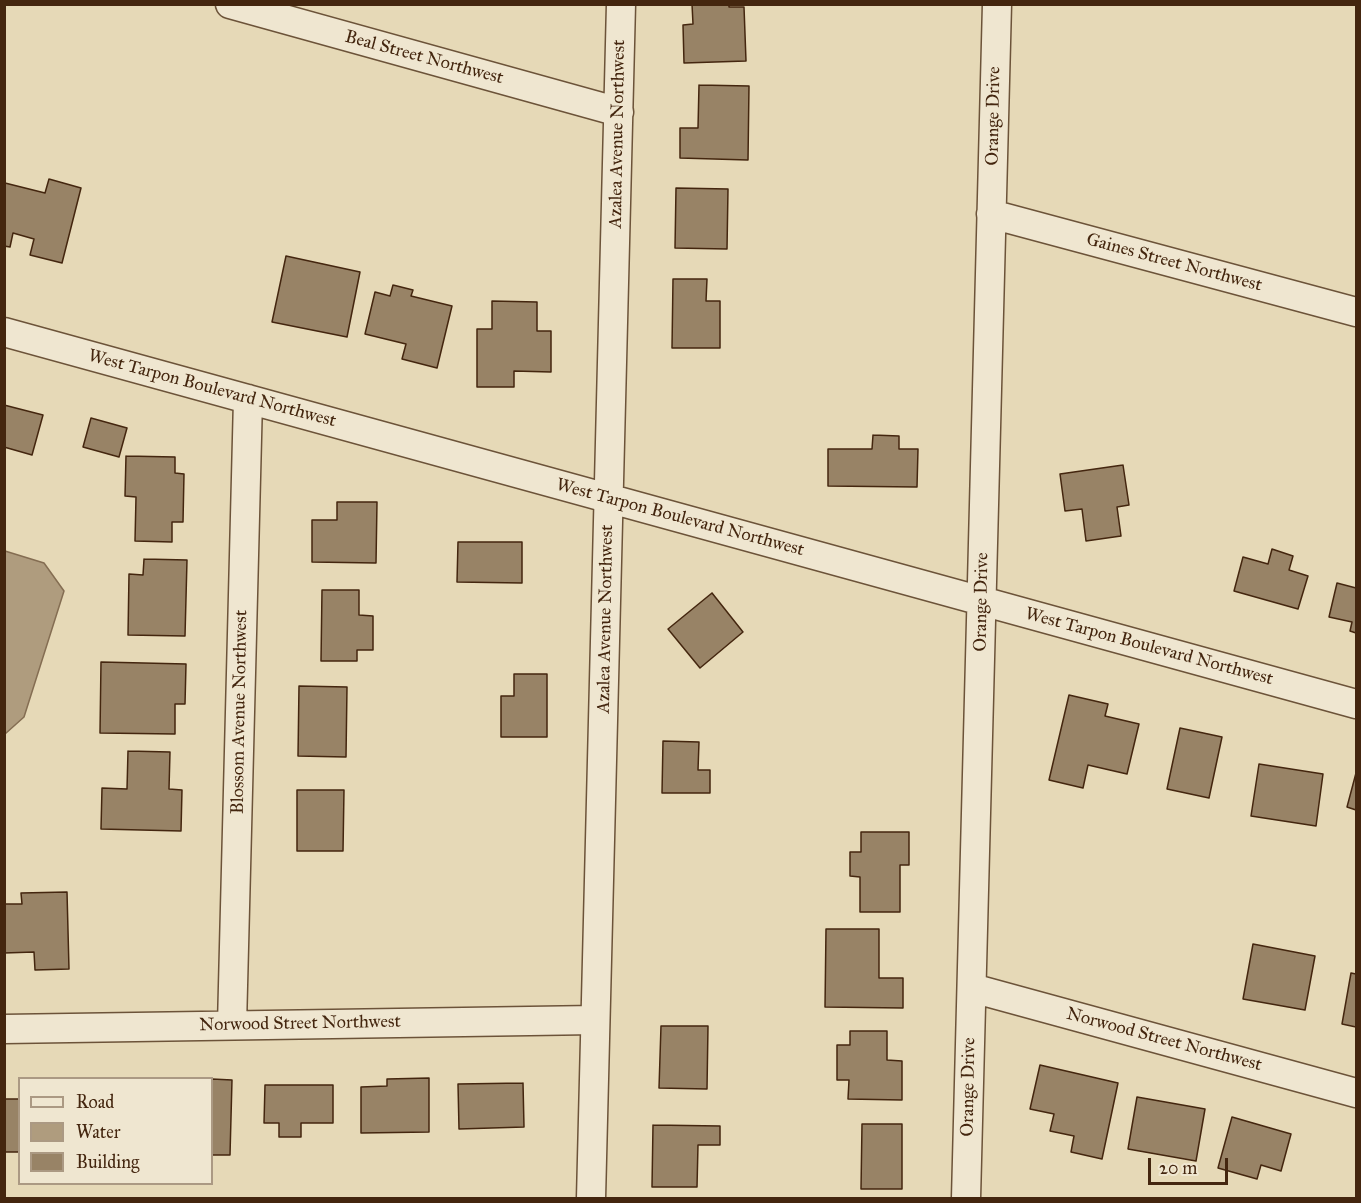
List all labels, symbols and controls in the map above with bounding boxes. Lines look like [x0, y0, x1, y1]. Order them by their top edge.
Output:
street label: Beal Street Northwest [342, 26, 506, 90]
street label: Azalea Avenue Northwest [606, 39, 630, 229]
street label: Orange Drive [982, 66, 1006, 166]
street label: Gaines Street Northwest [1084, 229, 1264, 297]
street label: West Tarpon Boulevard Northwest [86, 345, 338, 433]
street label: West Tarpon Boulevard Northwest [554, 474, 806, 562]
street label: Azalea Avenue Northwest [594, 524, 618, 714]
street label: Orange Drive [970, 552, 994, 652]
street label: West Tarpon Boulevard Northwest [1023, 603, 1275, 691]
street label: Blossom Avenue Northwest [227, 610, 253, 814]
street label: Norwood Street Northwest [1064, 1003, 1264, 1077]
street label: Norwood Street Northwest [199, 1011, 401, 1037]
street label: Orange Drive [957, 1037, 981, 1137]
legend [18, 1077, 213, 1185]
text: Road [76, 1091, 114, 1113]
text: Water [76, 1121, 120, 1143]
scale bar [1151, 1146, 1230, 1184]
text: Building [76, 1151, 139, 1173]
text: 20 m [1159, 1157, 1197, 1179]

